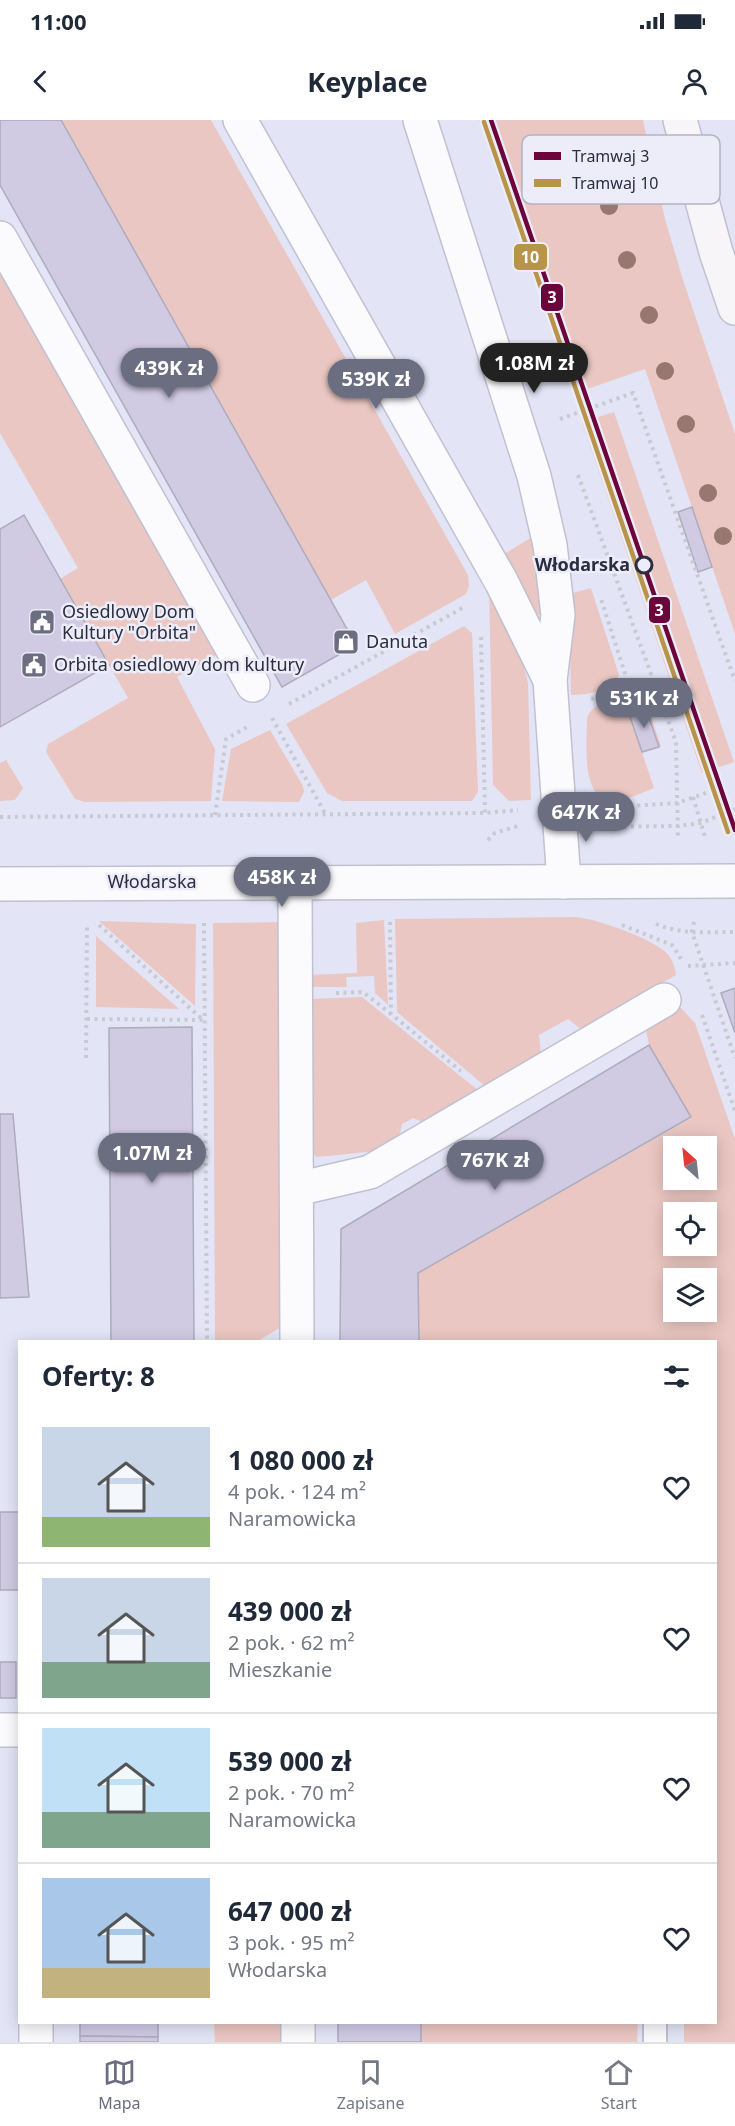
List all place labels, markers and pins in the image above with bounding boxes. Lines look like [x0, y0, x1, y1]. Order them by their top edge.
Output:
pin: 1.08M zł [472, 343, 596, 394]
pin: 439K zł [114, 348, 224, 399]
pin: 539K zł [321, 359, 431, 410]
place label: Włodarska [535, 552, 630, 576]
marker: Włodarska [635, 556, 653, 574]
place label: Osiedlowy Dom Kultury "Orbita" [62, 599, 196, 644]
public building icon: Osiedlowy Dom Kultury "Orbita" [27, 607, 57, 637]
shop icon: Danuta [331, 627, 361, 657]
place label: Danuta [366, 629, 428, 653]
public building icon: Orbita osiedlowy dom kultury [19, 650, 49, 680]
place label: Orbita osiedlowy dom kultury [54, 652, 305, 676]
pin: 531K zł [589, 678, 699, 729]
pin: 647K zł [531, 792, 641, 843]
pin: 458K zł [227, 857, 337, 908]
pin: 1.07M zł [90, 1133, 214, 1184]
pin: 767K zł [440, 1140, 550, 1191]

